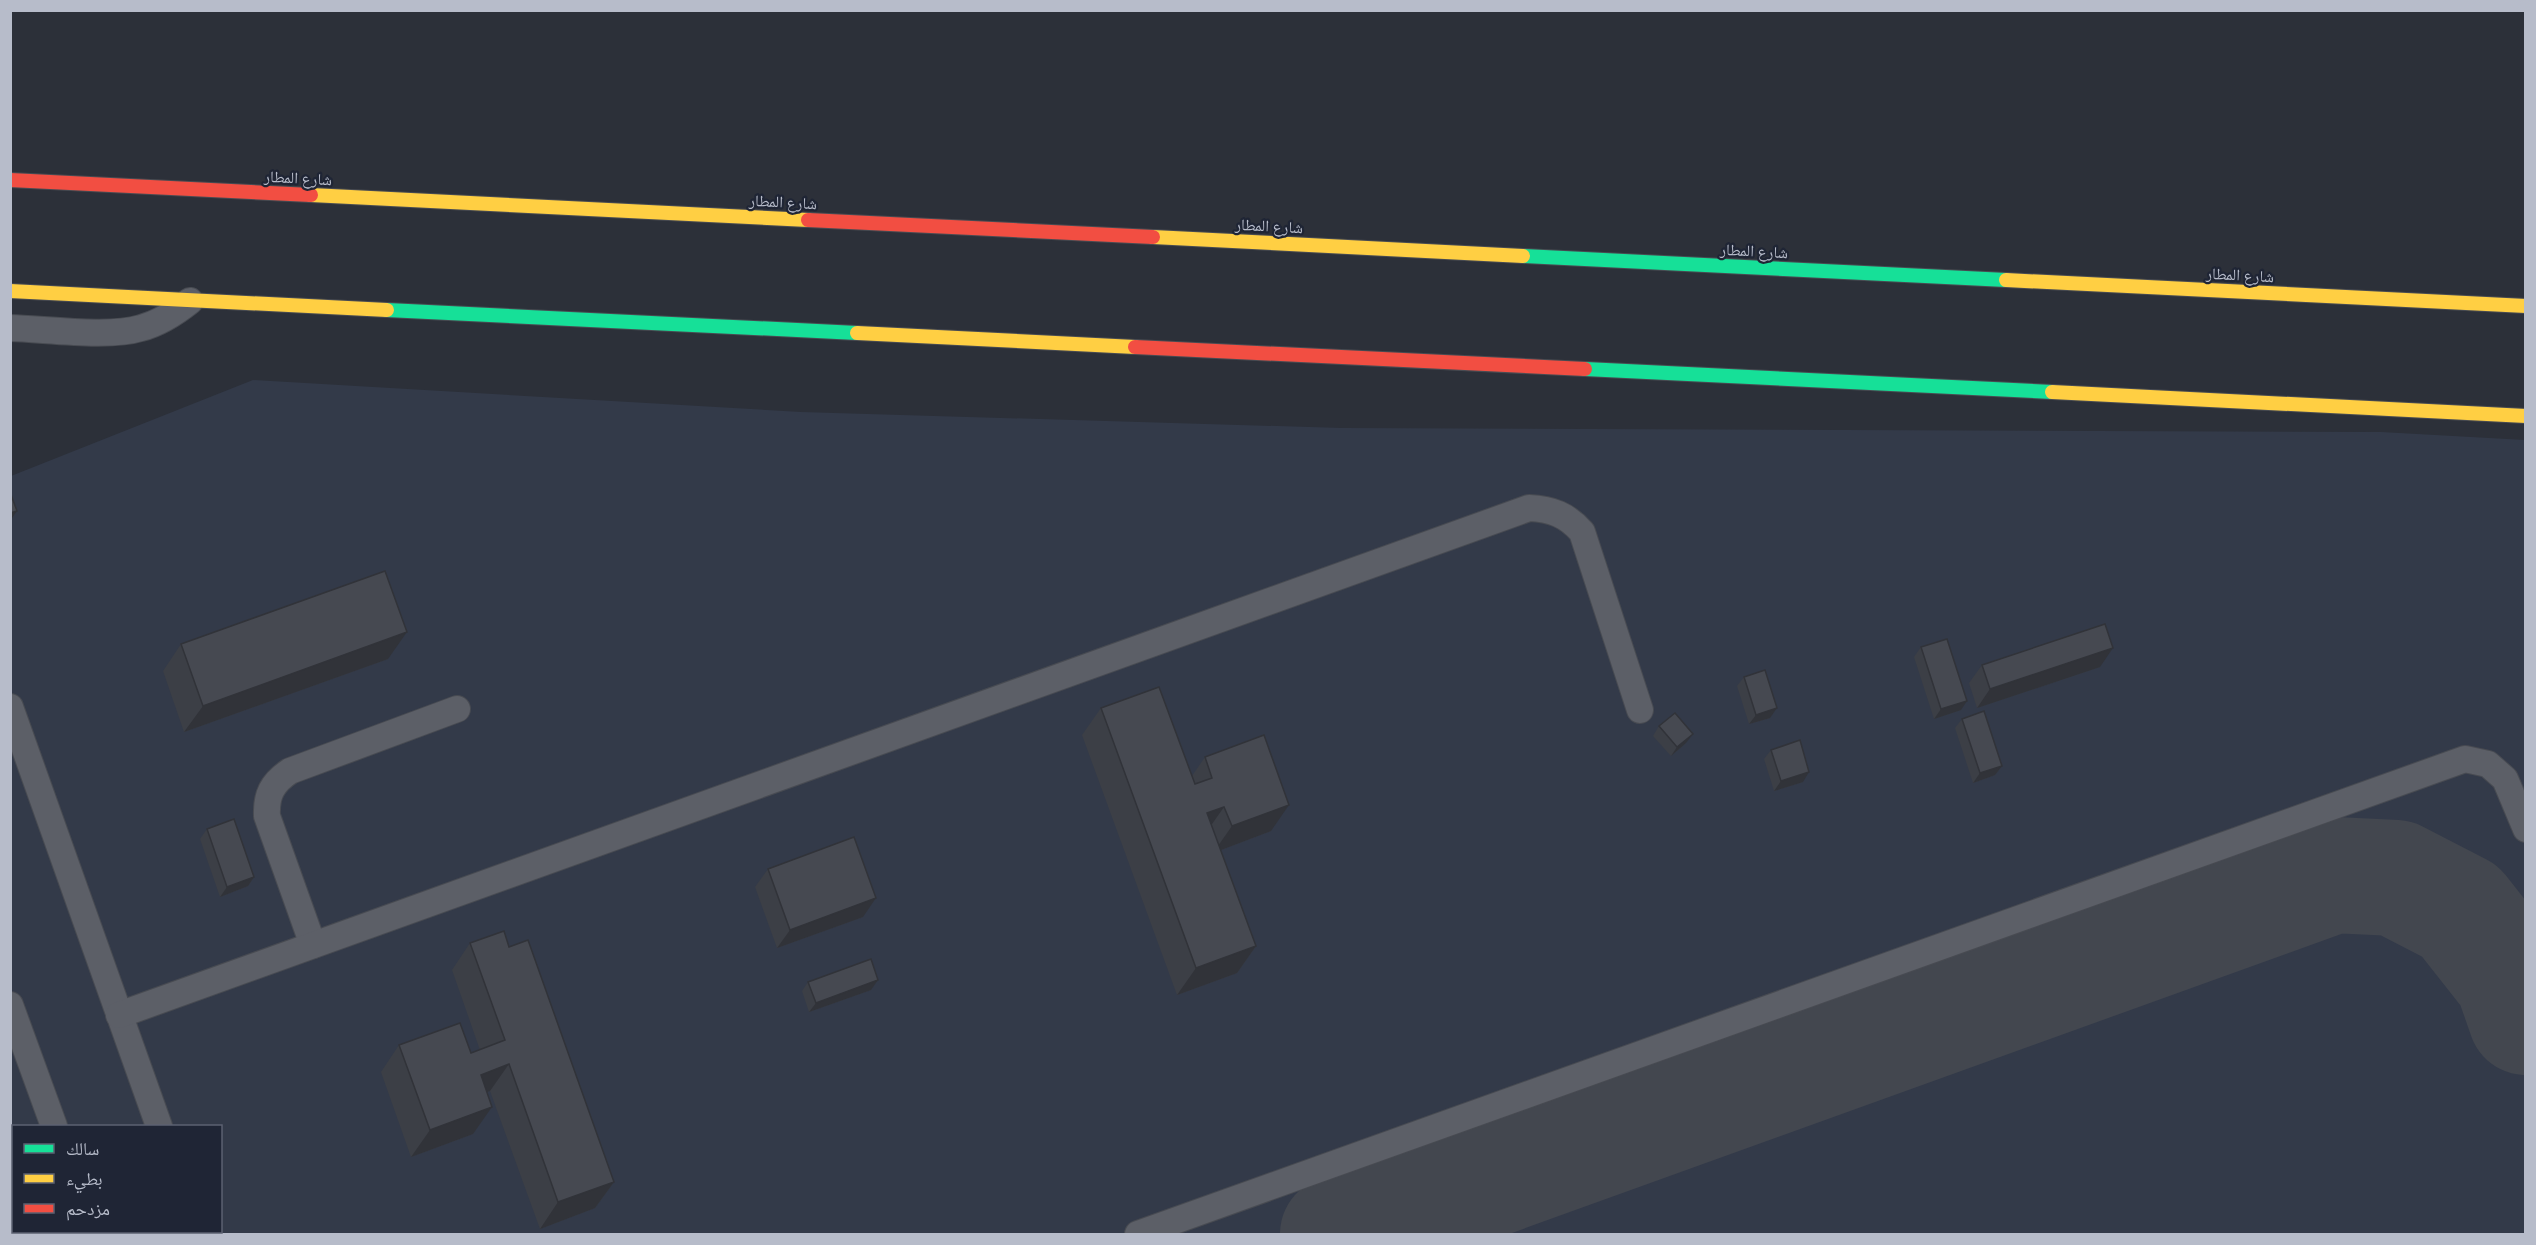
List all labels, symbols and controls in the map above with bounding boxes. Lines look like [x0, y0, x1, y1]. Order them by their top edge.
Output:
street label: شارع المطار [262, 167, 333, 190]
street label: شارع المطار [747, 191, 818, 214]
street label: شارع المطار [1233, 215, 1304, 238]
street label: شارع المطار [1718, 240, 1789, 263]
street label: شارع المطار [2204, 264, 2275, 287]
legend [12, 1125, 222, 1233]
text: سالك [66, 1138, 99, 1159]
text: بطيء [66, 1168, 103, 1194]
text: مزدحم [66, 1198, 110, 1221]

